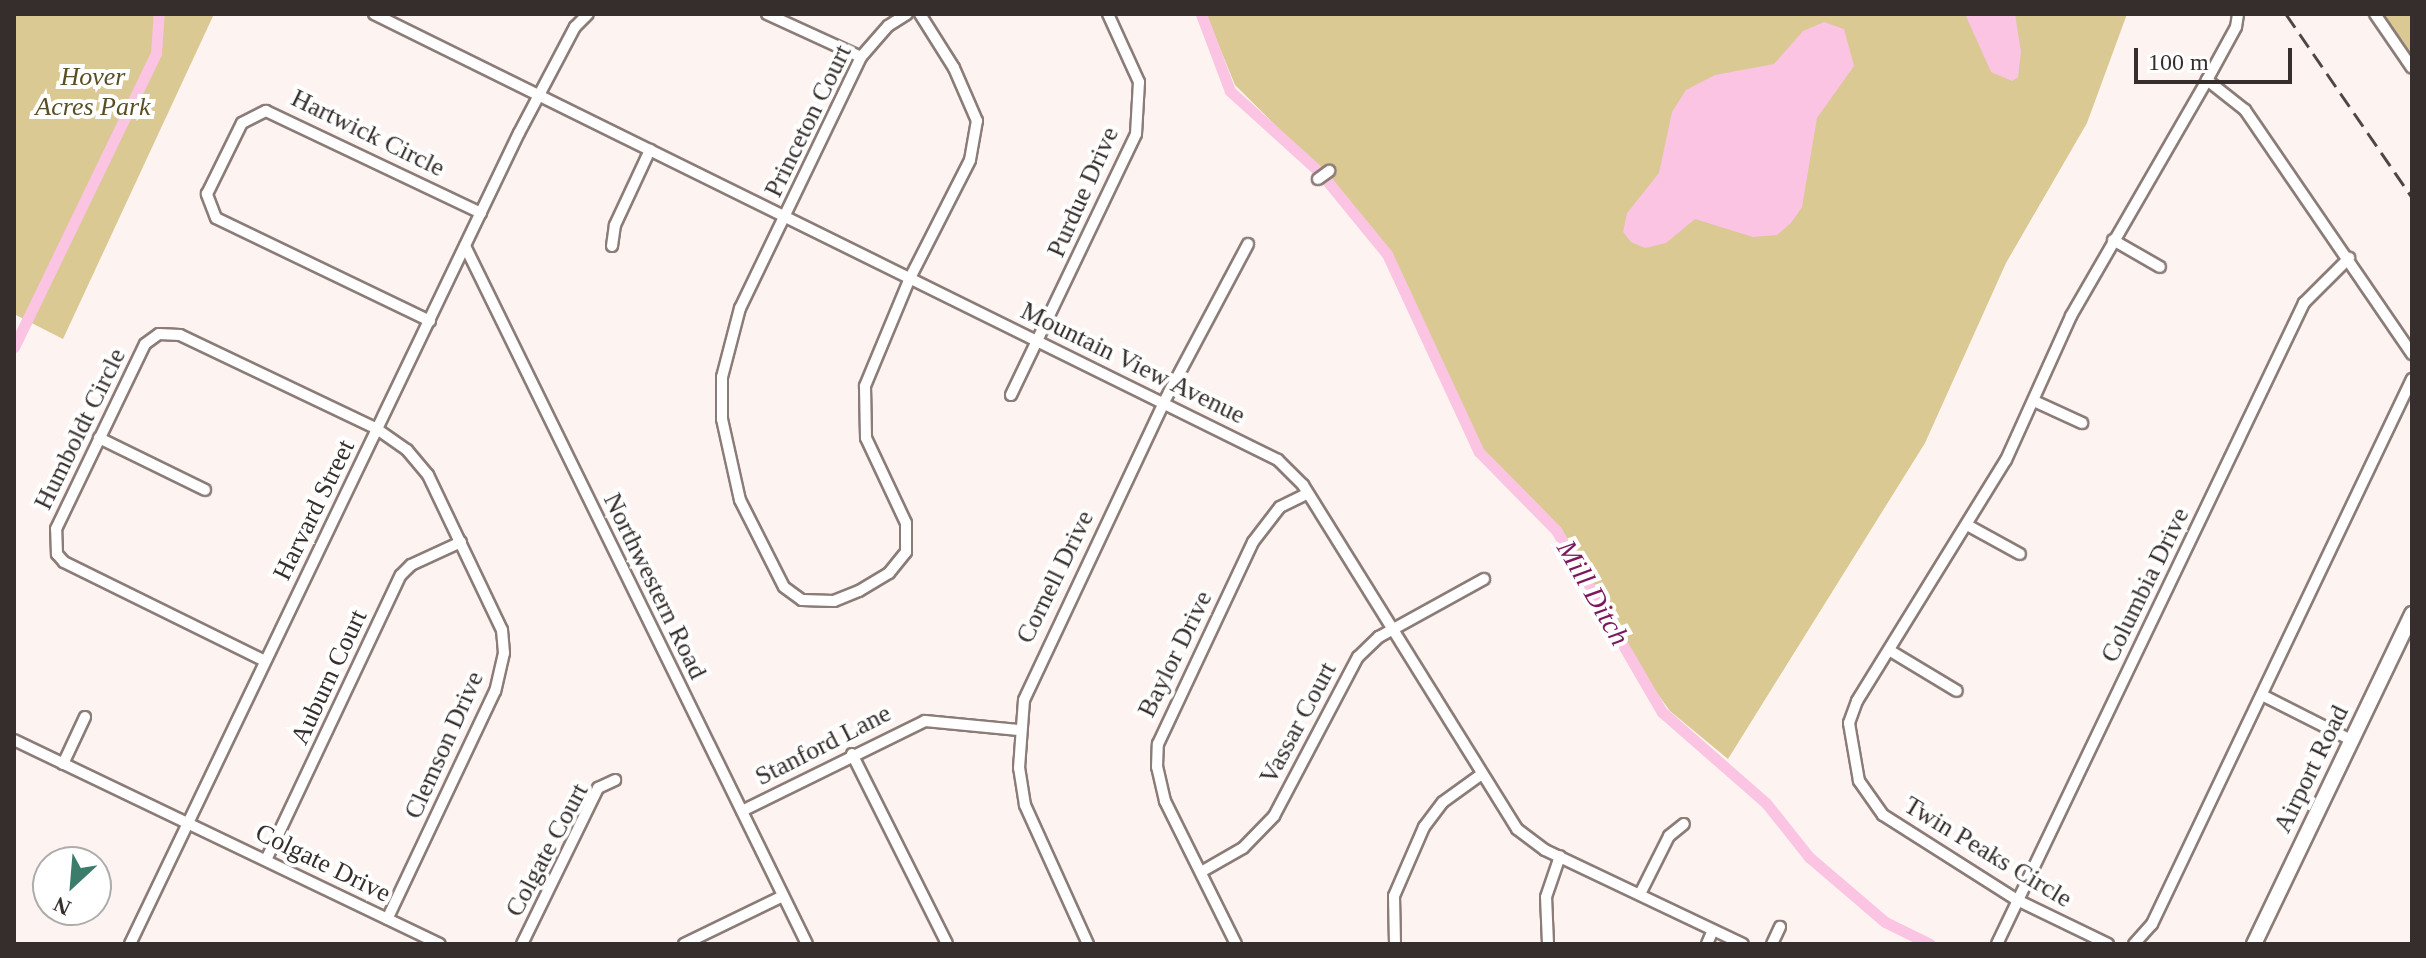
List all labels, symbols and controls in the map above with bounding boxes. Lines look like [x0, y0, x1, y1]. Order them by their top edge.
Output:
scale bar [2138, 32, 2296, 82]
street label: Princeton Court [758, 40, 858, 202]
text: 100 m [2148, 49, 2209, 75]
park label: Hover Acres Park [35, 61, 151, 122]
street label: Hartwick Circle [286, 82, 450, 184]
street label: Purdue Drive [1040, 122, 1126, 262]
street label: Mountain View Avenue [1015, 295, 1251, 431]
street label: Humboldt Circle [28, 343, 132, 515]
street label: Harvard Street [267, 435, 361, 585]
street label: Northwestern Road [597, 488, 713, 684]
street label: Columbia Drive [2094, 503, 2196, 667]
street label: Cornell Drive [1009, 506, 1101, 648]
water label: Mill Ditch [1549, 534, 1637, 652]
street label: Baylor Drive [1131, 586, 1219, 722]
street label: Auburn Court [284, 605, 374, 749]
street label: Vassar Court [1253, 657, 1343, 789]
street label: Clemson Drive [398, 666, 490, 824]
street label: Stanford Lane [750, 698, 896, 792]
street label: Airport Road [2267, 700, 2355, 838]
street label: Colgate Court [499, 778, 595, 922]
street label: Twin Peaks Circle [1898, 790, 2078, 914]
street label: Colgate Drive [250, 817, 396, 909]
north arrow [32, 846, 112, 926]
text: N [50, 892, 75, 921]

